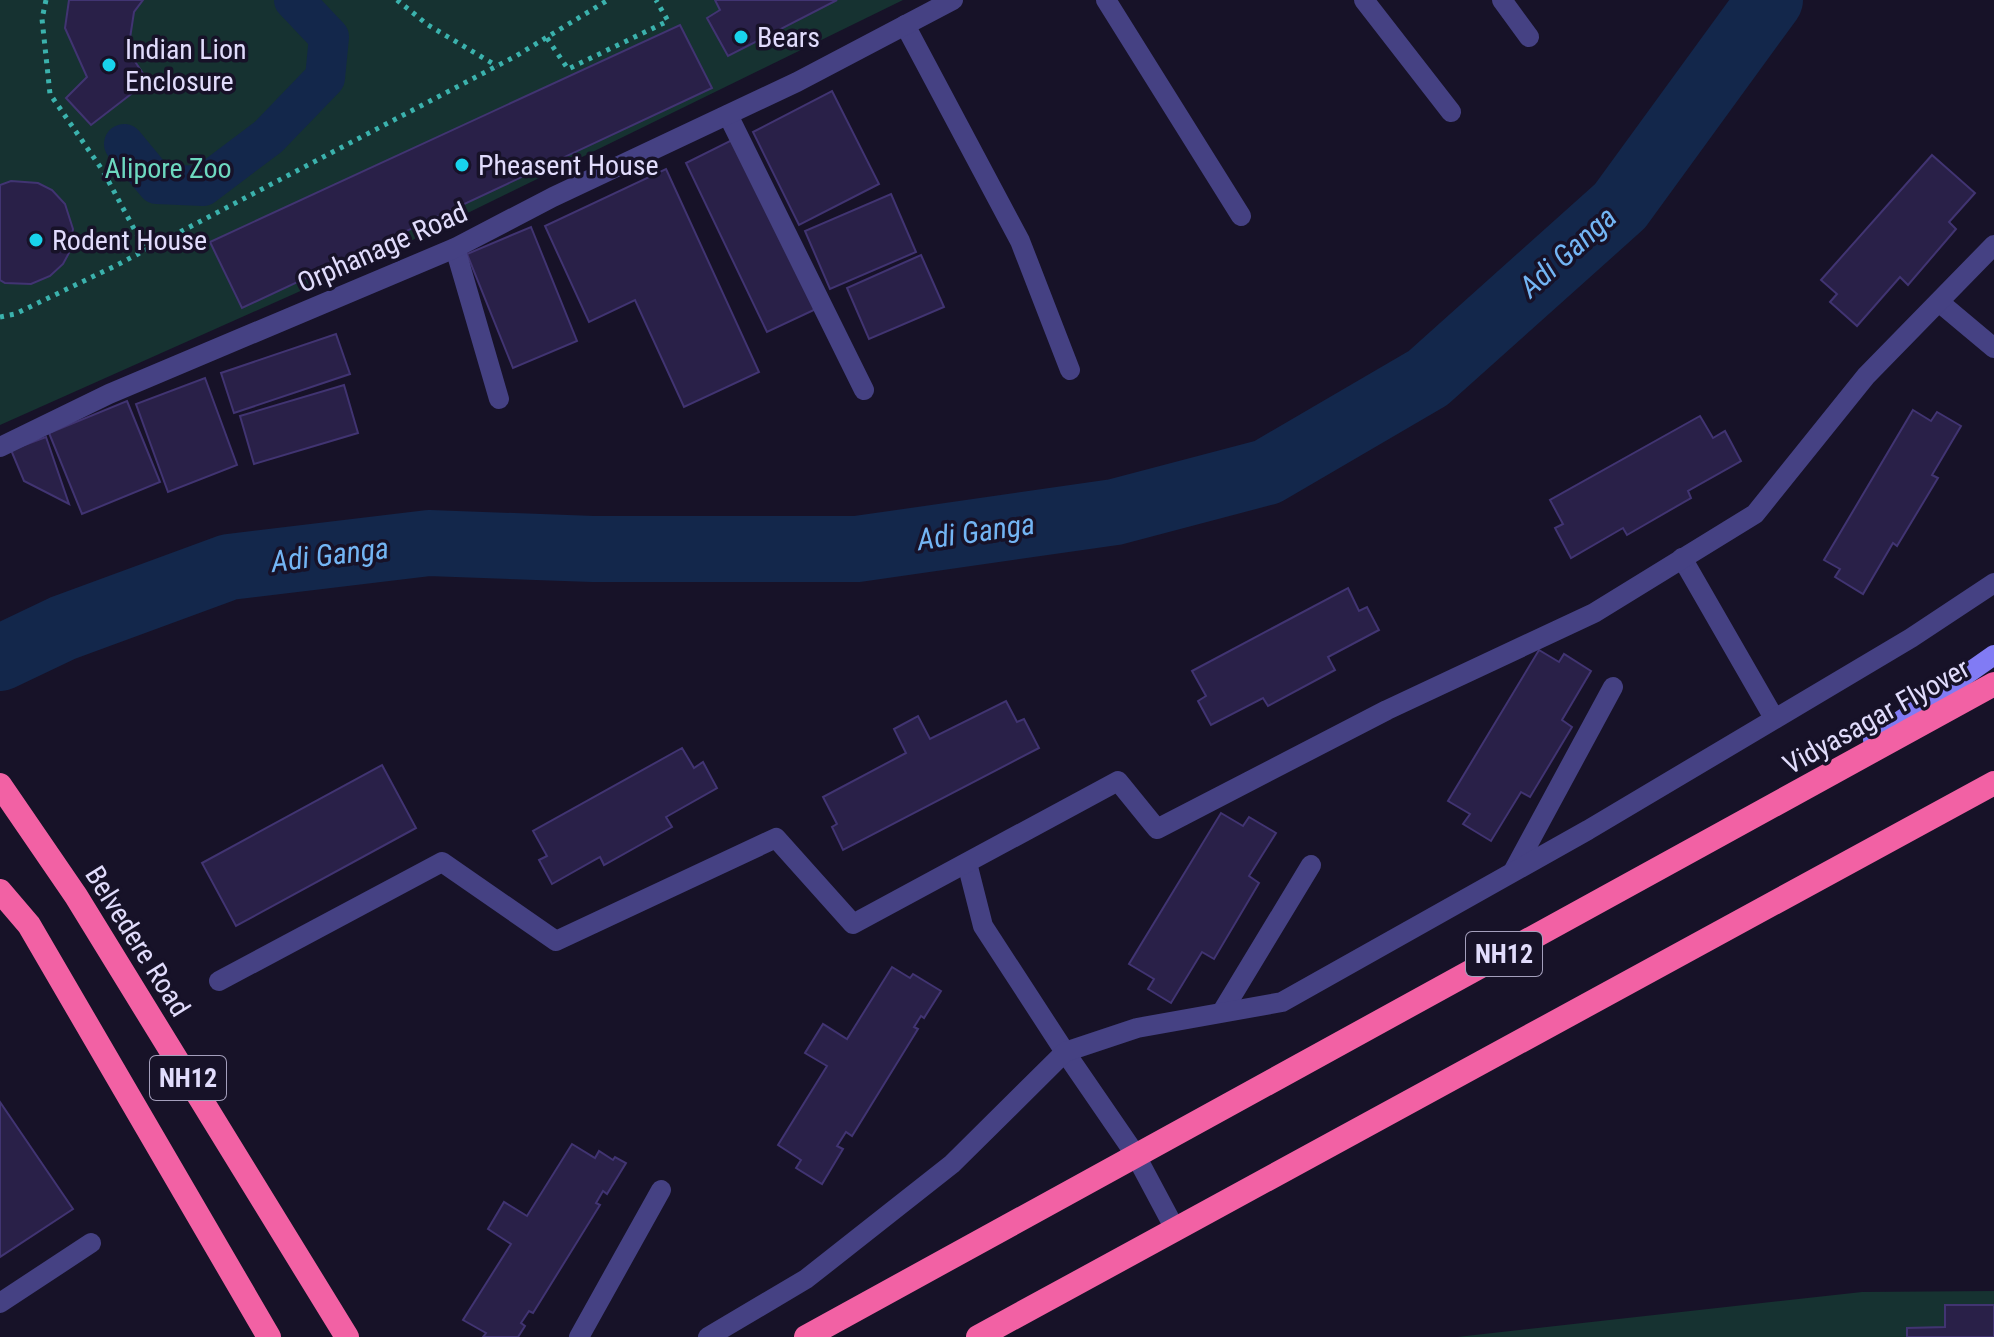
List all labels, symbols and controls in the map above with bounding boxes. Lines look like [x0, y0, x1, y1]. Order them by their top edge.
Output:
place label: Bears [757, 21, 820, 54]
marker: Bears [732, 28, 750, 46]
place label: Indian Lion Enclosure [125, 33, 247, 98]
marker: Indian Lion Enclosure [100, 56, 118, 74]
place label: Pheasent House [478, 149, 659, 182]
park label: Alipore Zoo [104, 152, 232, 185]
marker: Pheasent House [453, 156, 471, 174]
street label: Orphanage Road [292, 195, 472, 300]
water label: Adi Ganga [1511, 199, 1623, 305]
place label: Rodent House [52, 224, 207, 257]
marker: Rodent House [27, 231, 45, 249]
water label: Adi Ganga [914, 506, 1037, 557]
water label: Adi Ganga [268, 530, 391, 579]
street label: Vidyasagar Flyover [1777, 652, 1975, 781]
street label: Belvedere Road [78, 860, 197, 1022]
road number: NH12 [1466, 932, 1542, 976]
road number: NH12 [150, 1056, 226, 1100]

